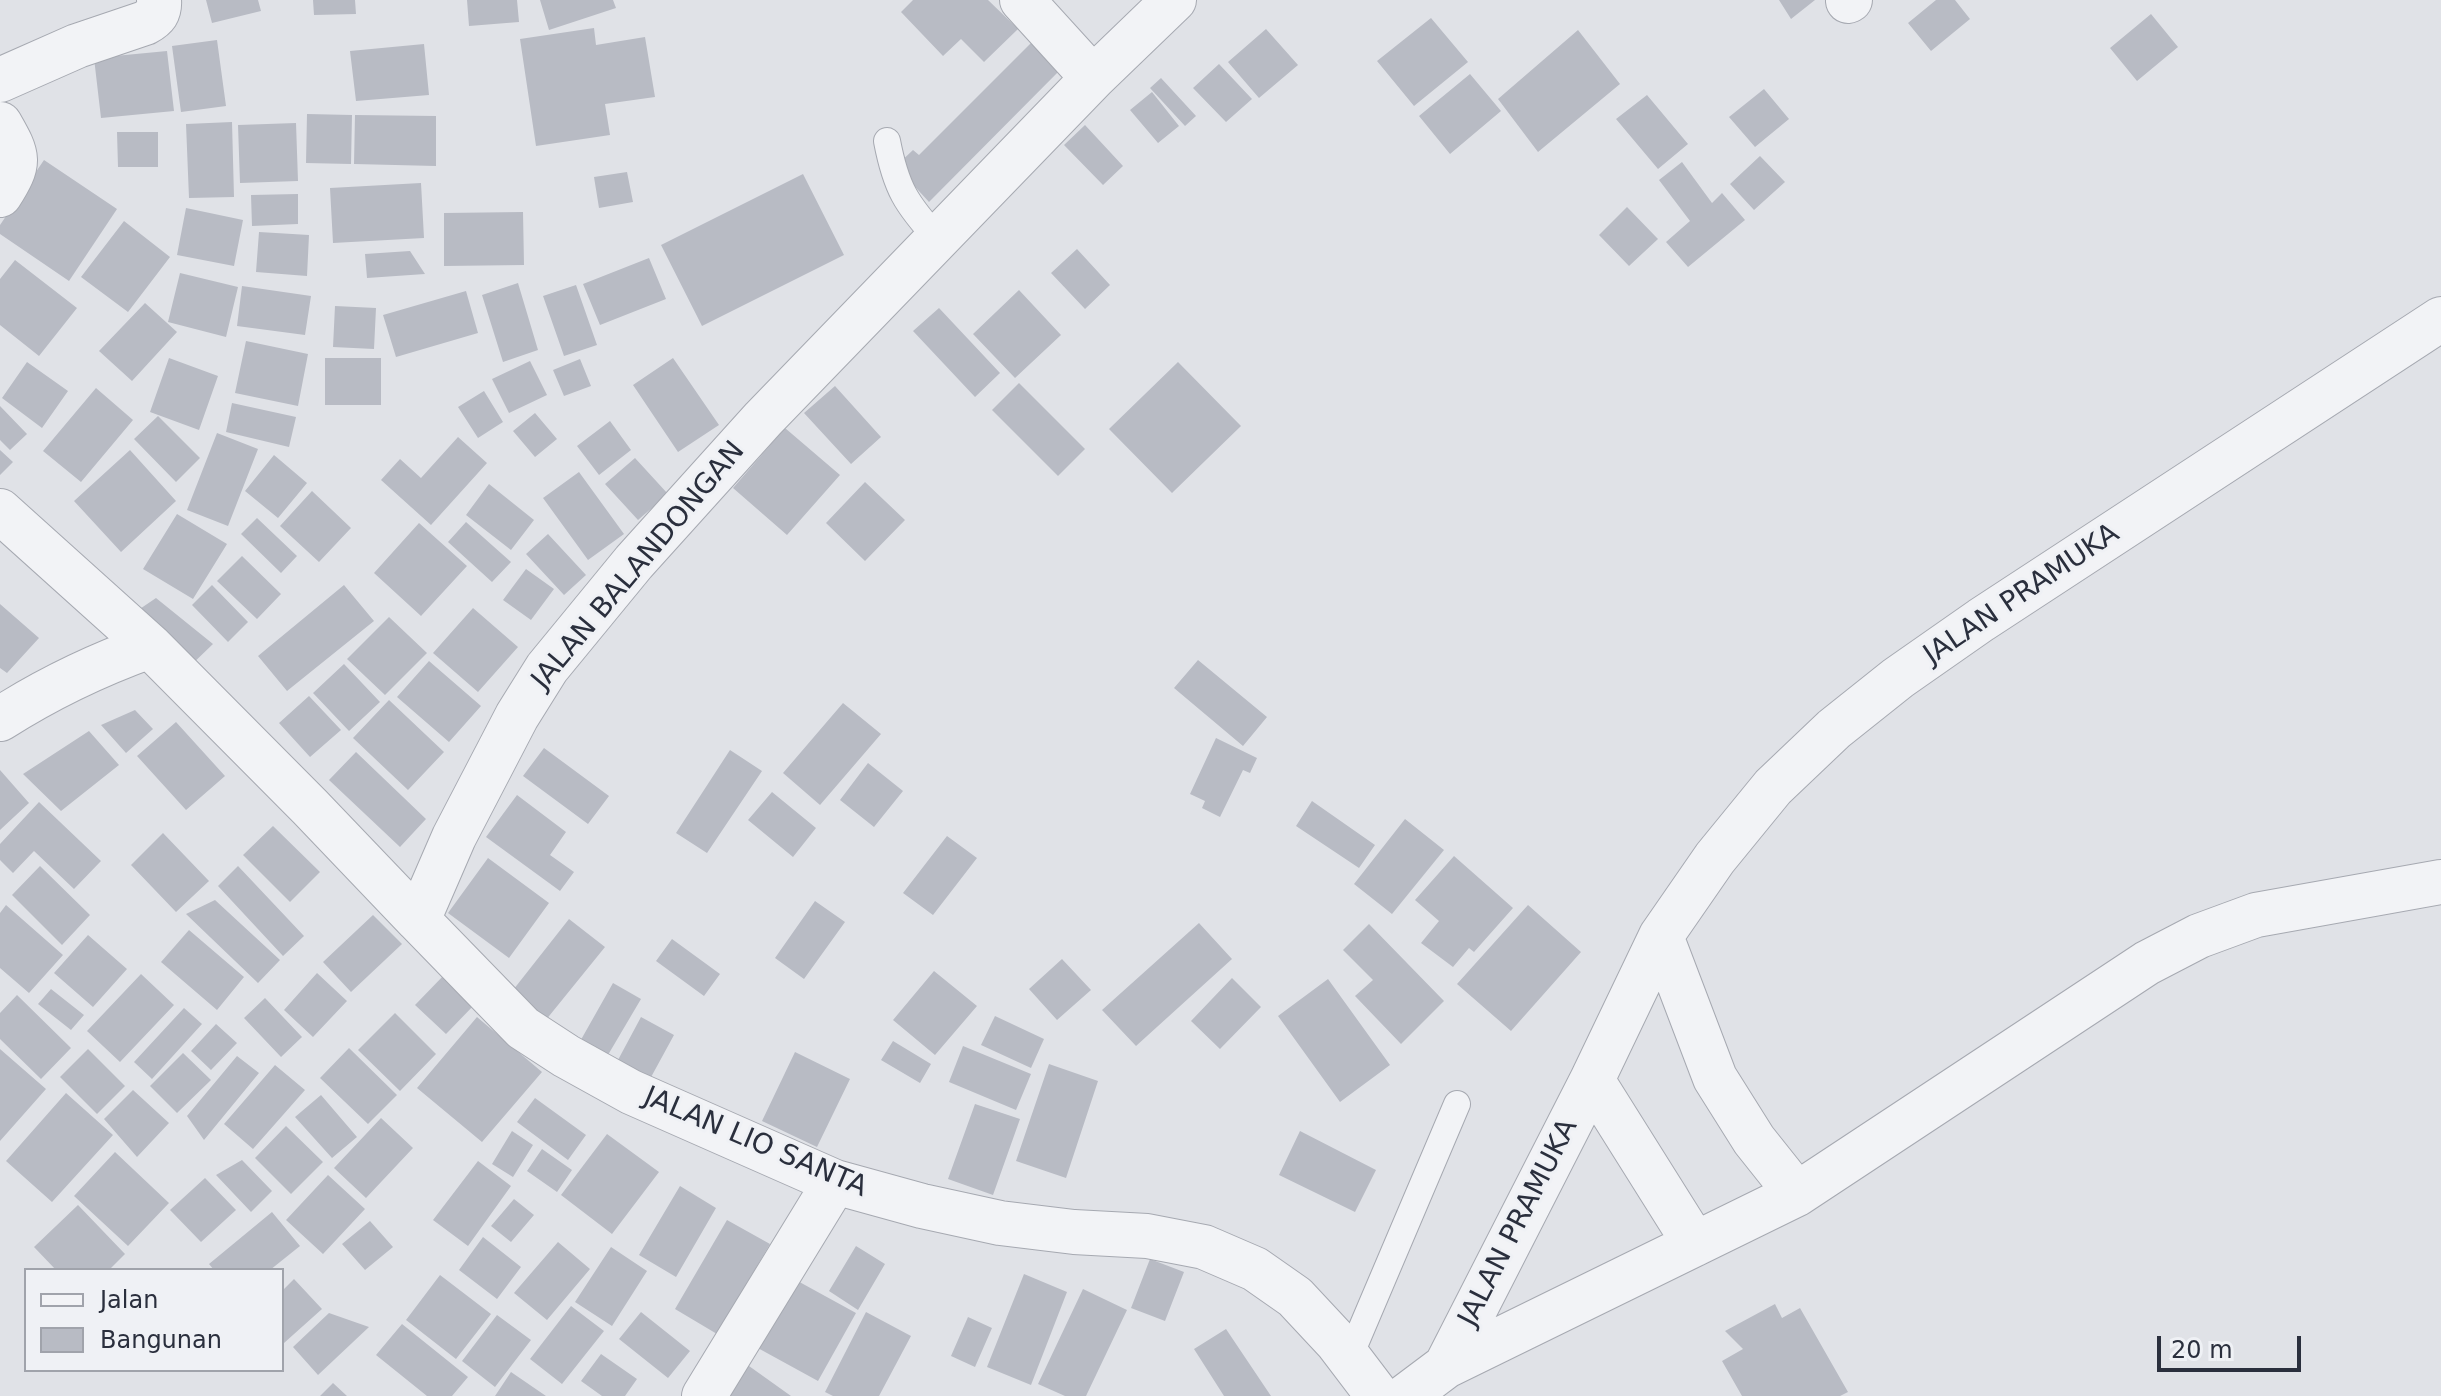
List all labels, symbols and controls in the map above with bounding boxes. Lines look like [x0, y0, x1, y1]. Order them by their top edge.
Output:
street label: JALAN BALANDONGAN [525, 435, 753, 697]
street label: JALAN PRAMUKA [1918, 517, 2126, 673]
street label: JALAN LIO SANTA [638, 1081, 872, 1205]
street label: JALAN PRAMUKA [1452, 1114, 1586, 1332]
legend [24, 1268, 284, 1372]
text: Jalan [100, 1286, 158, 1314]
scale bar [2161, 1320, 2305, 1370]
text: Bangunan [100, 1326, 222, 1354]
text: 20 m [2171, 1336, 2233, 1364]

